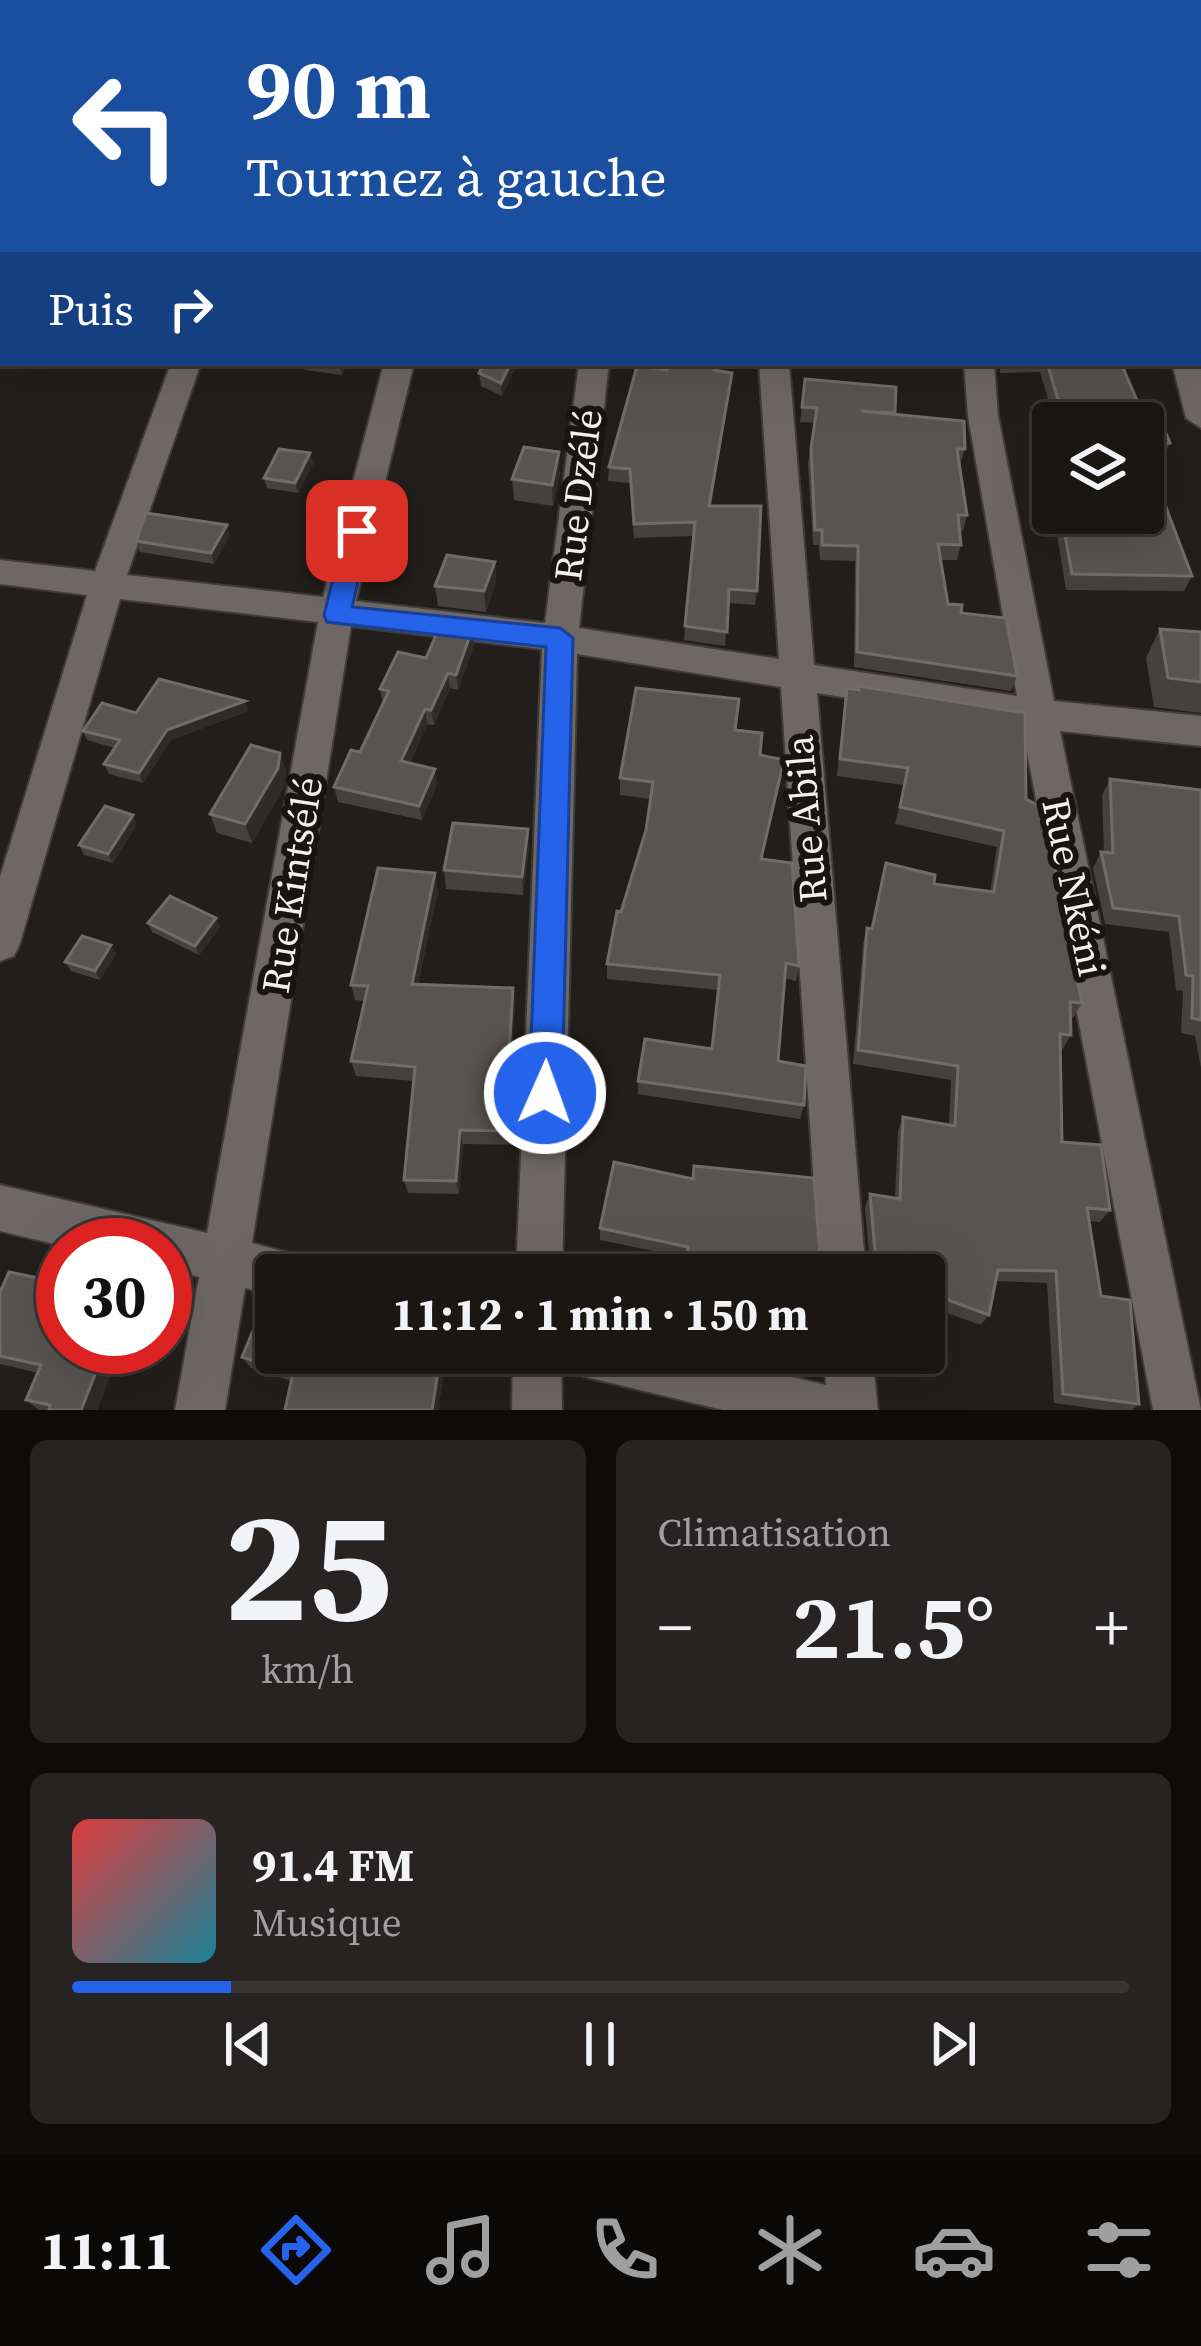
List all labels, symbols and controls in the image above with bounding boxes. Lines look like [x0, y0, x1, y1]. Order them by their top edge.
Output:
text: 90 m [246, 31, 431, 146]
icon: left [48, 48, 204, 204]
text: Tournez à gauche [246, 140, 667, 214]
icon: right [158, 276, 224, 342]
text: Puis [48, 278, 134, 340]
map controls [1032, 402, 1164, 534]
button: layers [1032, 402, 1164, 534]
street label: Rue Dzélé [541, 406, 615, 584]
pin [306, 480, 408, 582]
icon: arrive [324, 498, 390, 564]
street label: Rue Abila [772, 733, 840, 905]
street label: Rue Kintsélé [249, 773, 335, 997]
street label: Rue Nkéni [1029, 793, 1119, 981]
position arrow [482, 1030, 608, 1156]
speed limit sign: 30 [36, 1218, 192, 1374]
text: 11:12 · 1 min · 150 m [392, 1283, 808, 1345]
text: 25 [223, 1458, 392, 1672]
text: Climatisation [658, 1506, 891, 1559]
text: 21.5° [792, 1565, 995, 1688]
text: − [658, 1582, 692, 1672]
text: + [1094, 1582, 1129, 1672]
text: km/h [261, 1643, 354, 1696]
text: 91.4 FM [252, 1834, 414, 1896]
text: Musique [252, 1896, 402, 1949]
icon: previous [215, 2011, 281, 2077]
icon: pause [567, 2011, 633, 2077]
icon: next [920, 2011, 986, 2077]
icon: directions [254, 2208, 338, 2292]
icon: music [419, 2208, 503, 2292]
icon: phone [583, 2208, 667, 2292]
icon: climate [748, 2208, 832, 2292]
icon: car [912, 2208, 996, 2292]
icon: filters [1077, 2208, 1161, 2292]
text: 11:11 [40, 2213, 174, 2287]

